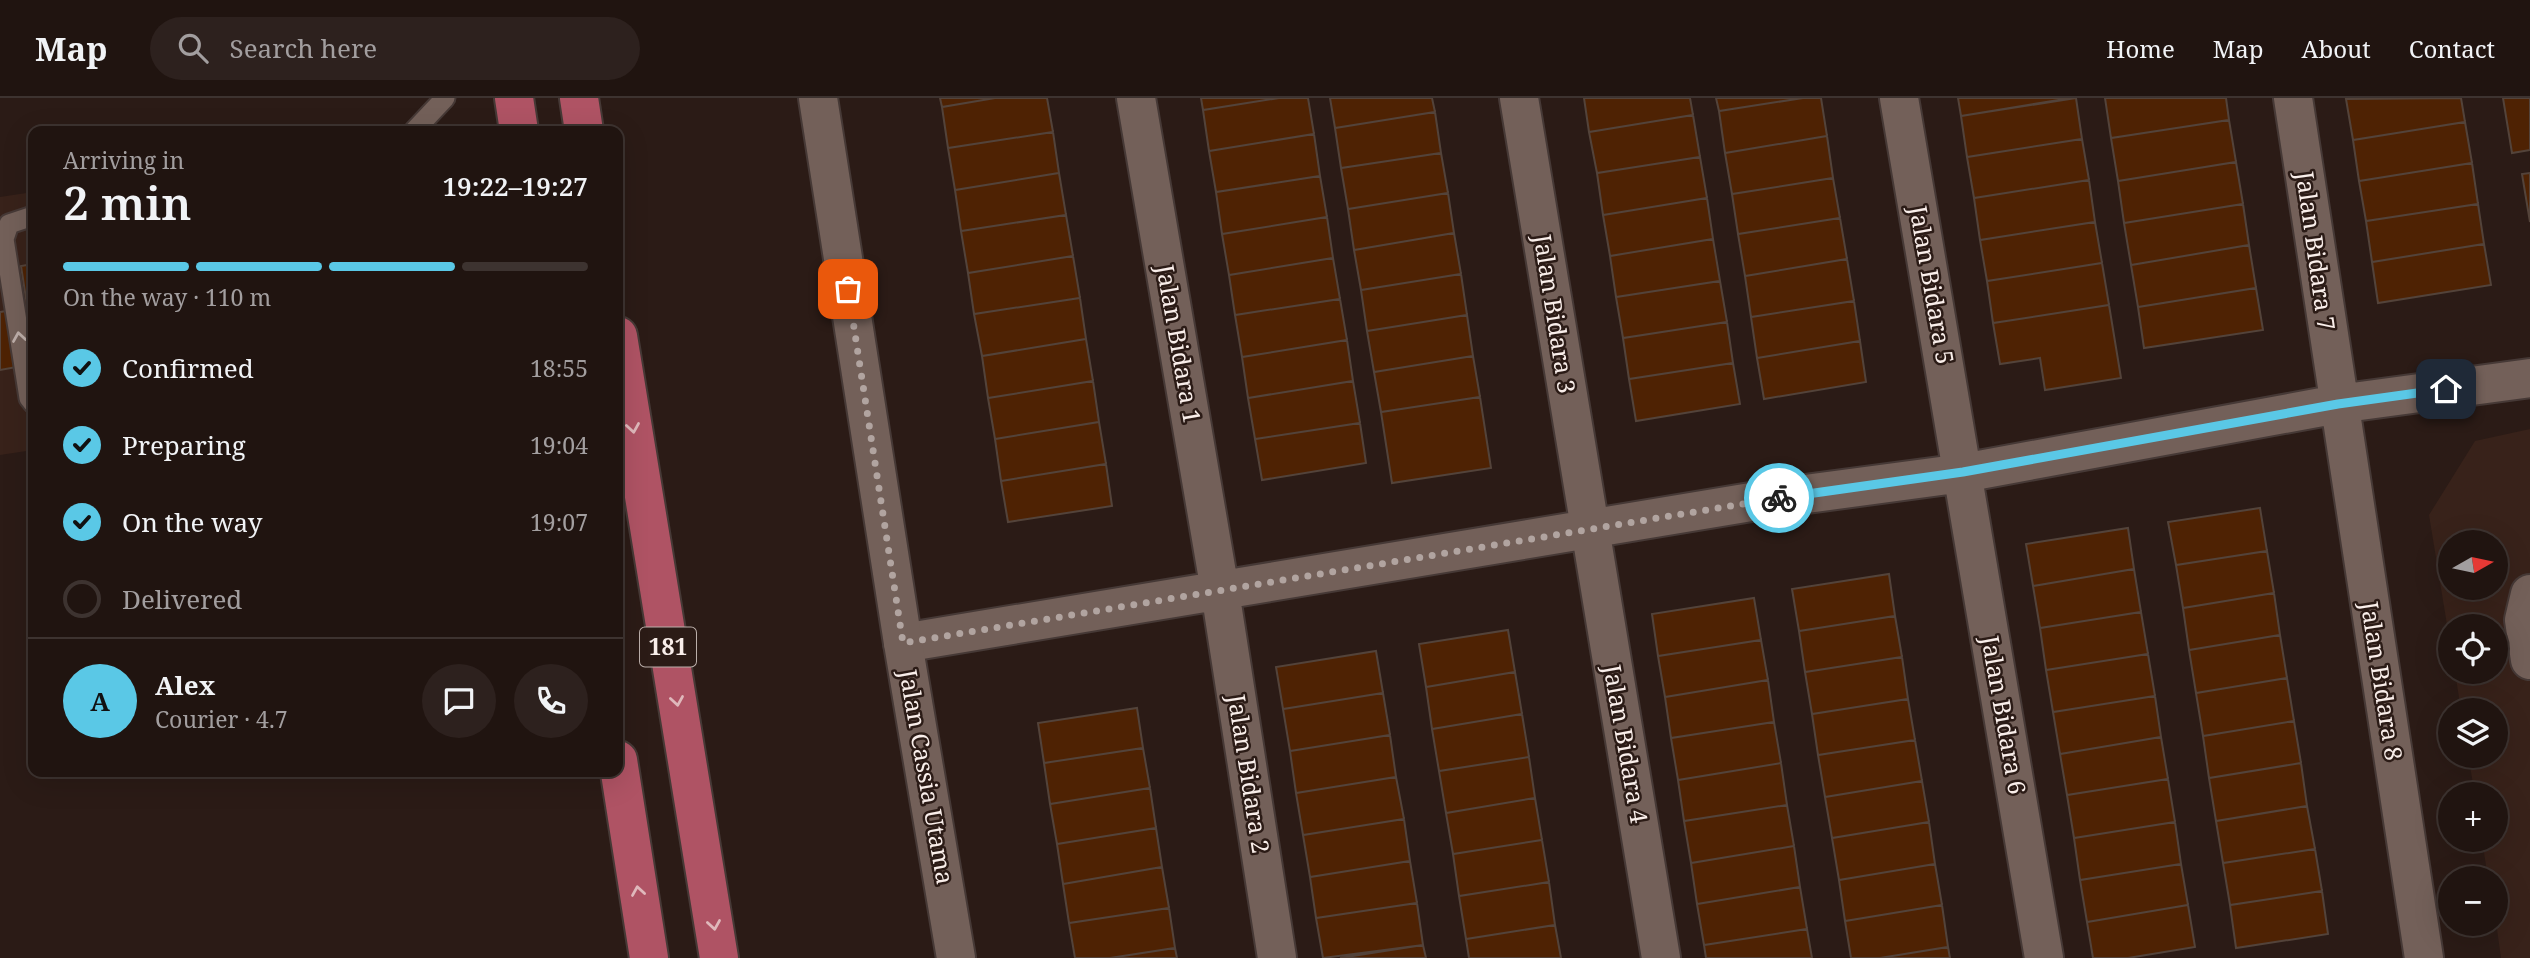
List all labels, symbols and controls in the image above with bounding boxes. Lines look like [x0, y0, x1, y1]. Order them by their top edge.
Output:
search box [150, 17, 640, 80]
text: Map [35, 26, 108, 71]
icon: search [174, 29, 212, 67]
text: Search here [230, 30, 377, 66]
text: Home [2106, 32, 2175, 65]
text: Map [2213, 32, 2264, 65]
text: About [2302, 32, 2371, 65]
text: Contact [2409, 32, 2495, 65]
text: Arriving in [63, 144, 184, 176]
text: 19:22–19:27 [442, 168, 588, 204]
street label: Jalan Bidara 7 [2289, 168, 2344, 332]
text: 2 min [63, 171, 191, 233]
street label: Jalan Bidara 5 [1902, 202, 1963, 367]
street label: Jalan Bidara 3 [1526, 231, 1584, 396]
pin [818, 259, 878, 319]
street label: Jalan Bidara 1 [1149, 261, 1210, 426]
icon: bag [829, 270, 867, 308]
text: On the way · 110 m [63, 281, 271, 313]
one-way arrow [12, 331, 27, 343]
icon: check [63, 349, 101, 387]
text: Confirmed [122, 350, 254, 386]
text: 18:55 [530, 352, 588, 384]
pin [2416, 359, 2476, 419]
icon: home [2427, 370, 2465, 408]
one-way arrow [625, 422, 640, 434]
icon: check [63, 426, 101, 464]
text: Preparing [122, 427, 246, 463]
text: 19:04 [530, 429, 588, 461]
courier [1744, 463, 1814, 533]
icon: bike [1760, 479, 1798, 517]
icon: check [63, 503, 101, 541]
text: On the way [122, 504, 262, 540]
text: 19:07 [530, 506, 588, 538]
north arrow [2438, 530, 2508, 600]
map controls [2438, 530, 2508, 936]
text: Delivered [122, 581, 242, 617]
street label: Jalan Bidara 8 [2353, 598, 2411, 763]
button: locate [2438, 614, 2508, 684]
road number: 181 [640, 628, 696, 666]
street label: Jalan Bidara 6 [1974, 632, 2035, 797]
street label: Jalan Bidara 4 [1596, 661, 1657, 826]
button: chat [422, 664, 496, 738]
button: phone [514, 664, 588, 738]
street label: Jalan Cassia Utama [892, 666, 963, 887]
text: Alex [155, 667, 215, 703]
text: A [90, 683, 110, 719]
street label: Jalan Bidara 2 [1220, 691, 1278, 856]
one-way arrow [669, 695, 684, 707]
button: layers [2438, 698, 2508, 768]
text: Courier · 4.7 [155, 703, 288, 735]
button: + [2438, 782, 2508, 852]
button: − [2438, 866, 2508, 936]
one-way arrow [631, 885, 646, 896]
one-way arrow [706, 919, 721, 931]

